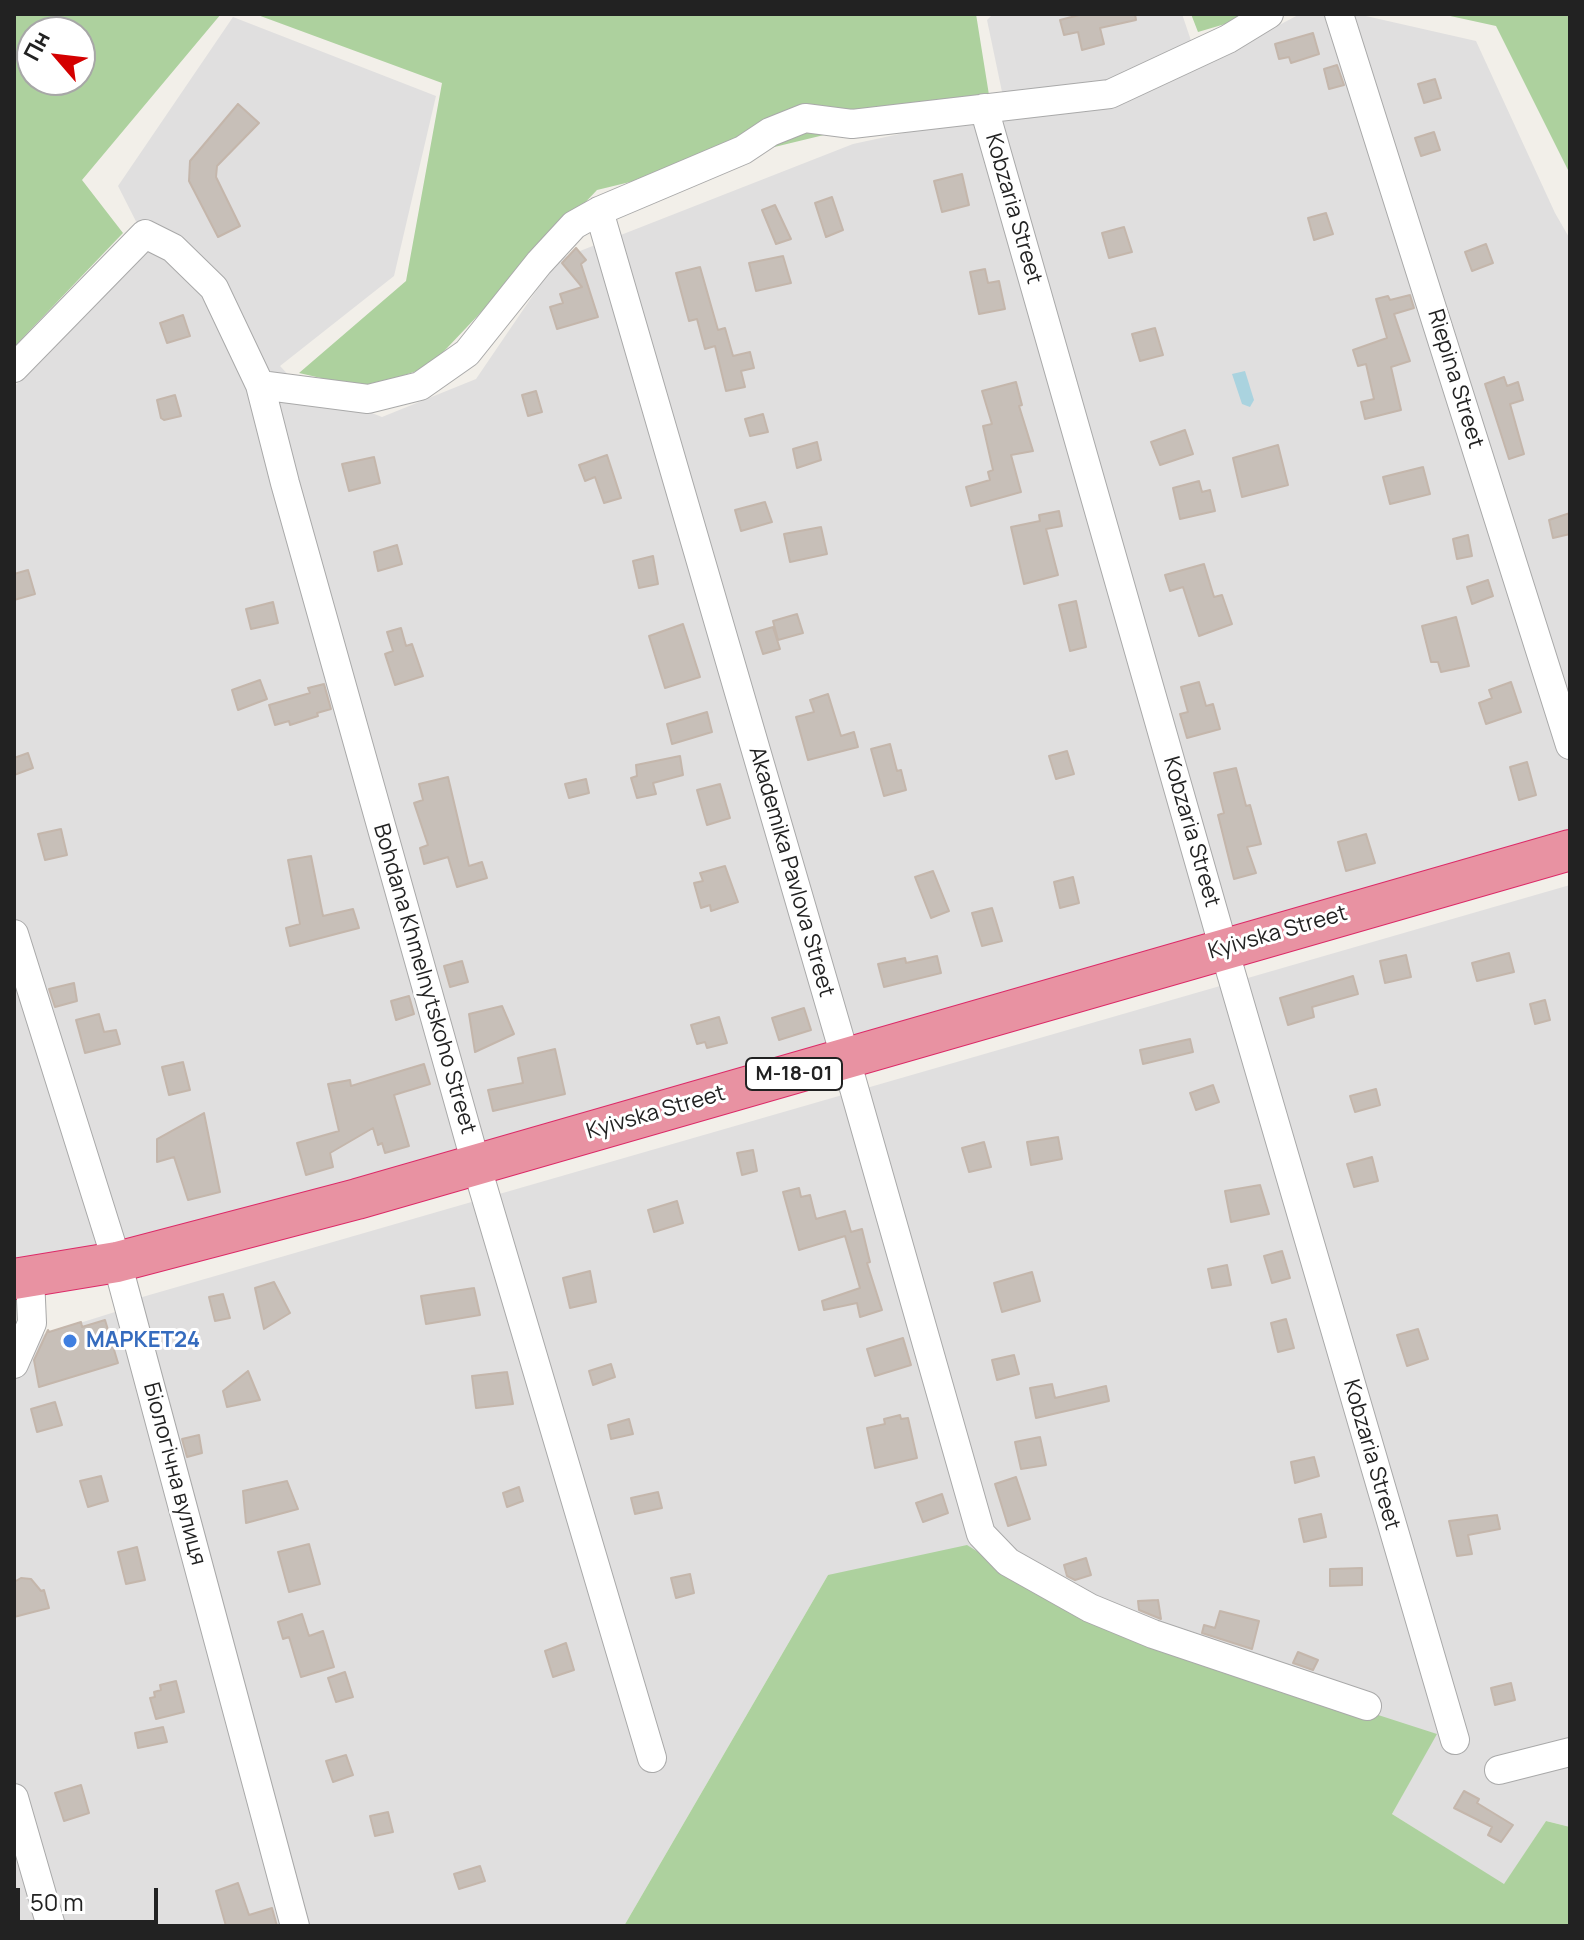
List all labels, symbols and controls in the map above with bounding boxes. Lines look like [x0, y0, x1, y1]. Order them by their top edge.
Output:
north arrow [16, 16, 96, 96]
text: Пн [16, 26, 57, 66]
street label: Kobzaria Street [979, 131, 1047, 287]
street label: Riepina Street [1421, 306, 1489, 452]
street label: Akademika Pavlova Street [743, 744, 839, 1000]
street label: Kobzaria Street [1157, 754, 1225, 910]
street label: Bohdana Khmelnytskoho Street [367, 821, 481, 1137]
street label: Kyivska Street [1206, 901, 1350, 965]
road number: М-18-01 [746, 1058, 842, 1090]
street label: Kyivska Street [584, 1081, 728, 1145]
place label: МАРКЕТ24 [86, 1328, 200, 1354]
marker: МАРКЕТ24 [61, 1332, 79, 1350]
street label: Kobzaria Street [1337, 1377, 1405, 1533]
street label: Біологічна вулиця [137, 1380, 211, 1568]
scale bar [20, 1872, 162, 1922]
text: 50 m [30, 1885, 84, 1918]

